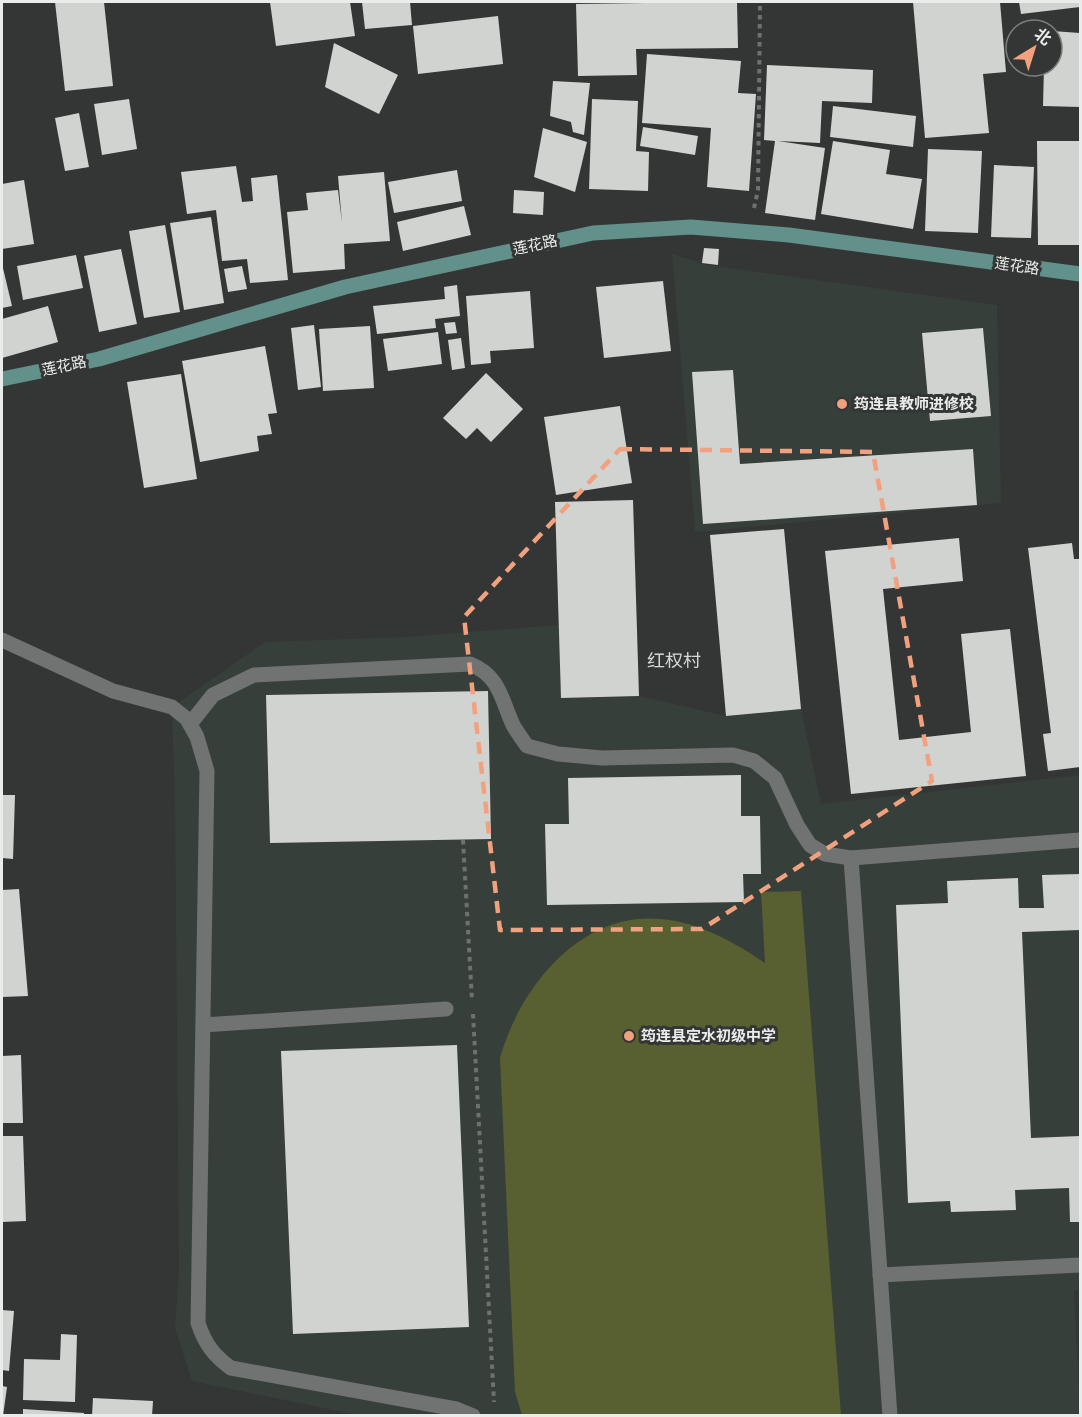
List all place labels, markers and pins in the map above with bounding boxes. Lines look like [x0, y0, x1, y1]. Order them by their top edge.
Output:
place label: 筠连县教师进修校 [854, 394, 974, 412]
marker: 筠连县教师进修校 [835, 397, 849, 411]
place label: 筠连县定水初级中学 [641, 1026, 776, 1044]
marker: 筠连县定水初级中学 [622, 1029, 636, 1043]

